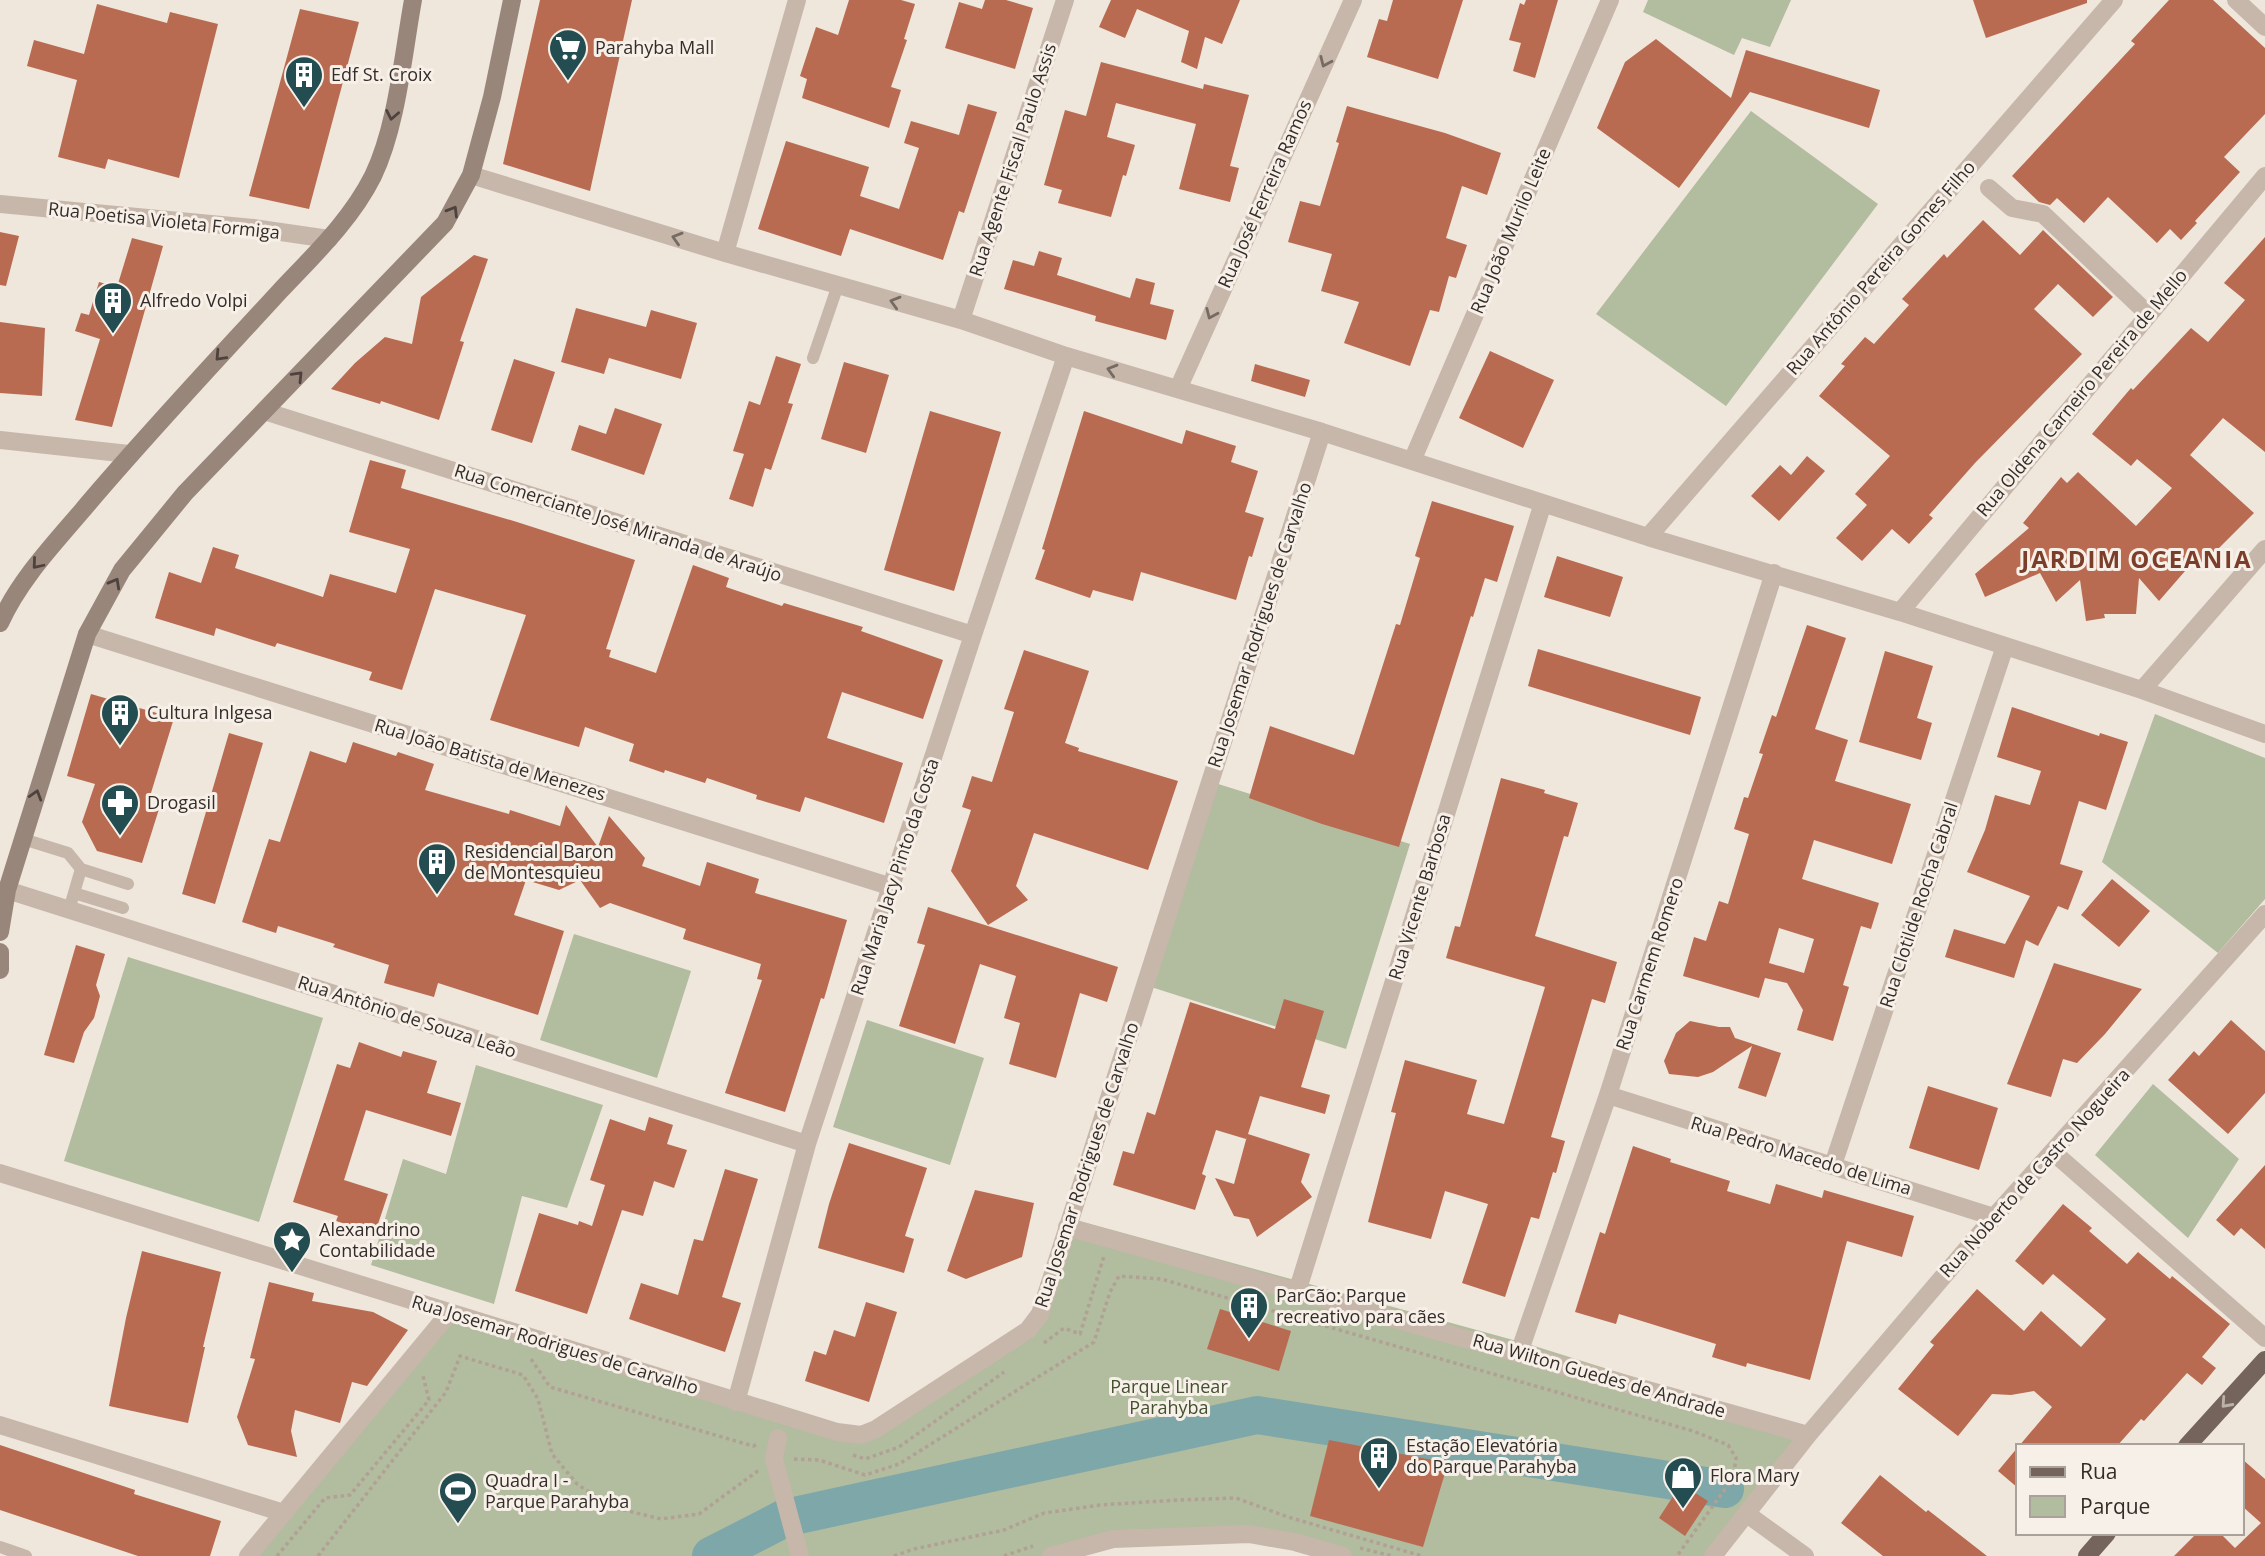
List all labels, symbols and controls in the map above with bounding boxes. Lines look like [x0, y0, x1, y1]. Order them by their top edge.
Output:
supermarket icon: Parahyba Mall [547, 27, 589, 82]
place label: Parahyba Mall [595, 35, 714, 59]
street label: Rua Agente Fiscal Paulo Assis [963, 40, 1061, 280]
building icon: Edf St. Croix [283, 54, 325, 109]
one-way arrow [1319, 55, 1333, 67]
place label: Edf St. Croix [331, 62, 433, 86]
street label: Rua José Ferreira Ramos [1212, 96, 1317, 292]
one-way arrow [385, 109, 400, 121]
street label: Rua João Murilo Leite [1464, 144, 1556, 317]
street label: Rua Antônio Pereira Gomes Filho [1780, 155, 1980, 380]
street label: Rua Poetisa Violeta Formiga [47, 196, 281, 244]
one-way arrow [445, 205, 458, 218]
one-way arrow [671, 232, 683, 247]
street label: Rua Oldena Carneiro Pereira de Mello [1970, 263, 2192, 521]
building icon: Alfredo Volpi [92, 280, 134, 335]
place label: Alfredo Volpi [140, 288, 248, 312]
one-way arrow [889, 295, 901, 310]
one-way arrow [1205, 307, 1219, 319]
one-way arrow [216, 348, 228, 361]
one-way arrow [1106, 363, 1118, 378]
one-way arrow [289, 371, 302, 384]
street label: Rua Comerciante José Miranda de Araújo [451, 458, 785, 587]
street label: Rua Josemar Rodrigues de Carvalho [1201, 479, 1317, 770]
district label: JARDIM OCEANIA [2019, 542, 2253, 575]
one-way arrow [33, 555, 45, 568]
one-way arrow [107, 578, 120, 590]
building icon: Cultura Inlgesa [99, 692, 141, 747]
place label: Cultura Inlgesa [147, 700, 272, 724]
street label: Rua João Batista de Menezes [372, 712, 609, 806]
street label: Rua Maria Jacy Pinto da Costa [844, 755, 944, 998]
pharmacy icon: Drogasil [99, 782, 141, 837]
one-way arrow [27, 790, 42, 802]
place label: Drogasil [147, 790, 216, 814]
street label: Rua Clotilde Rocha Cabral [1873, 799, 1963, 1011]
street label: Rua Vicente Barbosa [1382, 811, 1456, 983]
place label: Residencial Baron de Montesquieu [464, 839, 614, 884]
building icon: Residencial Baron de Montesquieu [416, 841, 458, 896]
street label: Rua Carmem Romero [1610, 874, 1688, 1053]
street label: Rua Antônio de Souza Leão [295, 969, 520, 1063]
street label: Rua Josemar Rodrigues de Carvalho [1028, 1019, 1144, 1310]
street label: Rua Noberto de Castro Nogueira [1934, 1063, 2135, 1282]
street label: Rua Pedro Macedo de Lima [1688, 1110, 1915, 1200]
place label: Alexandrino Contabilidade [319, 1217, 435, 1262]
place icon: Alexandrino Contabilidade [271, 1219, 313, 1274]
place label: ParCão: Parque recreativo para cães [1276, 1283, 1445, 1328]
building icon: ParCão: Parque recreativo para cães [1228, 1285, 1270, 1340]
street label: Rua Josemar Rodrigues de Carvalho [409, 1289, 702, 1399]
street label: Rua Wilton Guedes de Andrade [1470, 1327, 1728, 1423]
park label: Parque Linear Parahyba [1110, 1374, 1228, 1419]
one-way arrow [2222, 1395, 2234, 1408]
place label: Estação Elevatória do Parque Parahyba [1406, 1433, 1577, 1478]
building icon: Estação Elevatória do Parque Parahyba [1358, 1435, 1400, 1490]
legend [2016, 1444, 2244, 1535]
shop icon: Flora Mary [1662, 1455, 1704, 1510]
text: Rua [2080, 1457, 2118, 1485]
place label: Flora Mary [1710, 1463, 1800, 1487]
place label: Quadra I - Parque Parahyba [485, 1468, 629, 1513]
sports icon: Quadra I - Parque Parahyba [437, 1470, 479, 1525]
text: Parque [2080, 1492, 2150, 1520]

